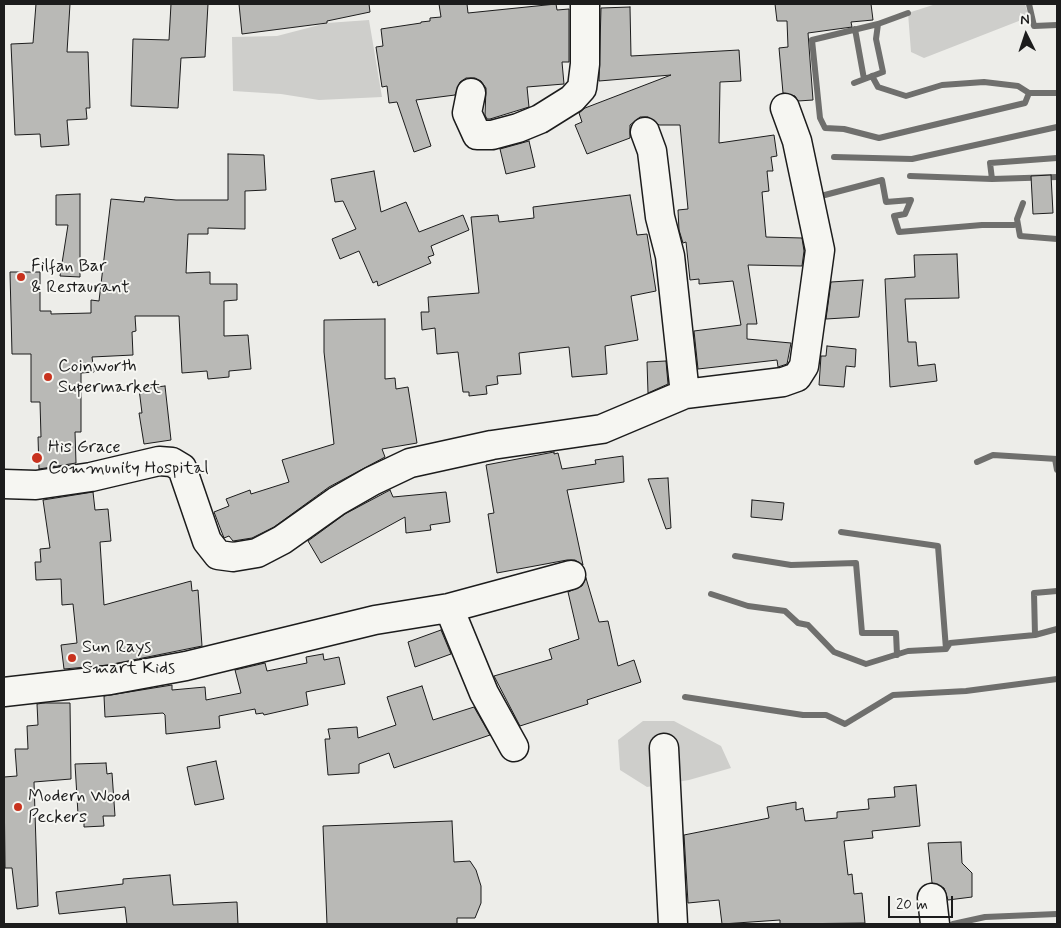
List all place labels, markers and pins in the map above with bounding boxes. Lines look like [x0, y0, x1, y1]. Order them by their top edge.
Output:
place label: Filfan Bar & Restaurant [31, 256, 130, 298]
marker: Filfan Bar & Restaurant [15, 271, 27, 283]
place label: Coinworth Supermarket [58, 356, 161, 398]
marker: Coinworth Supermarket [42, 371, 54, 383]
place label: His Grace Community Hospital [48, 437, 209, 479]
marker: His Grace Community Hospital [30, 451, 44, 465]
place label: Sun Rays Smart Kids [82, 637, 175, 680]
marker: Sun Rays Smart Kids [66, 652, 78, 664]
place label: Modern Wood Peckers [28, 786, 130, 829]
marker: Modern Wood Peckers [12, 801, 24, 813]

